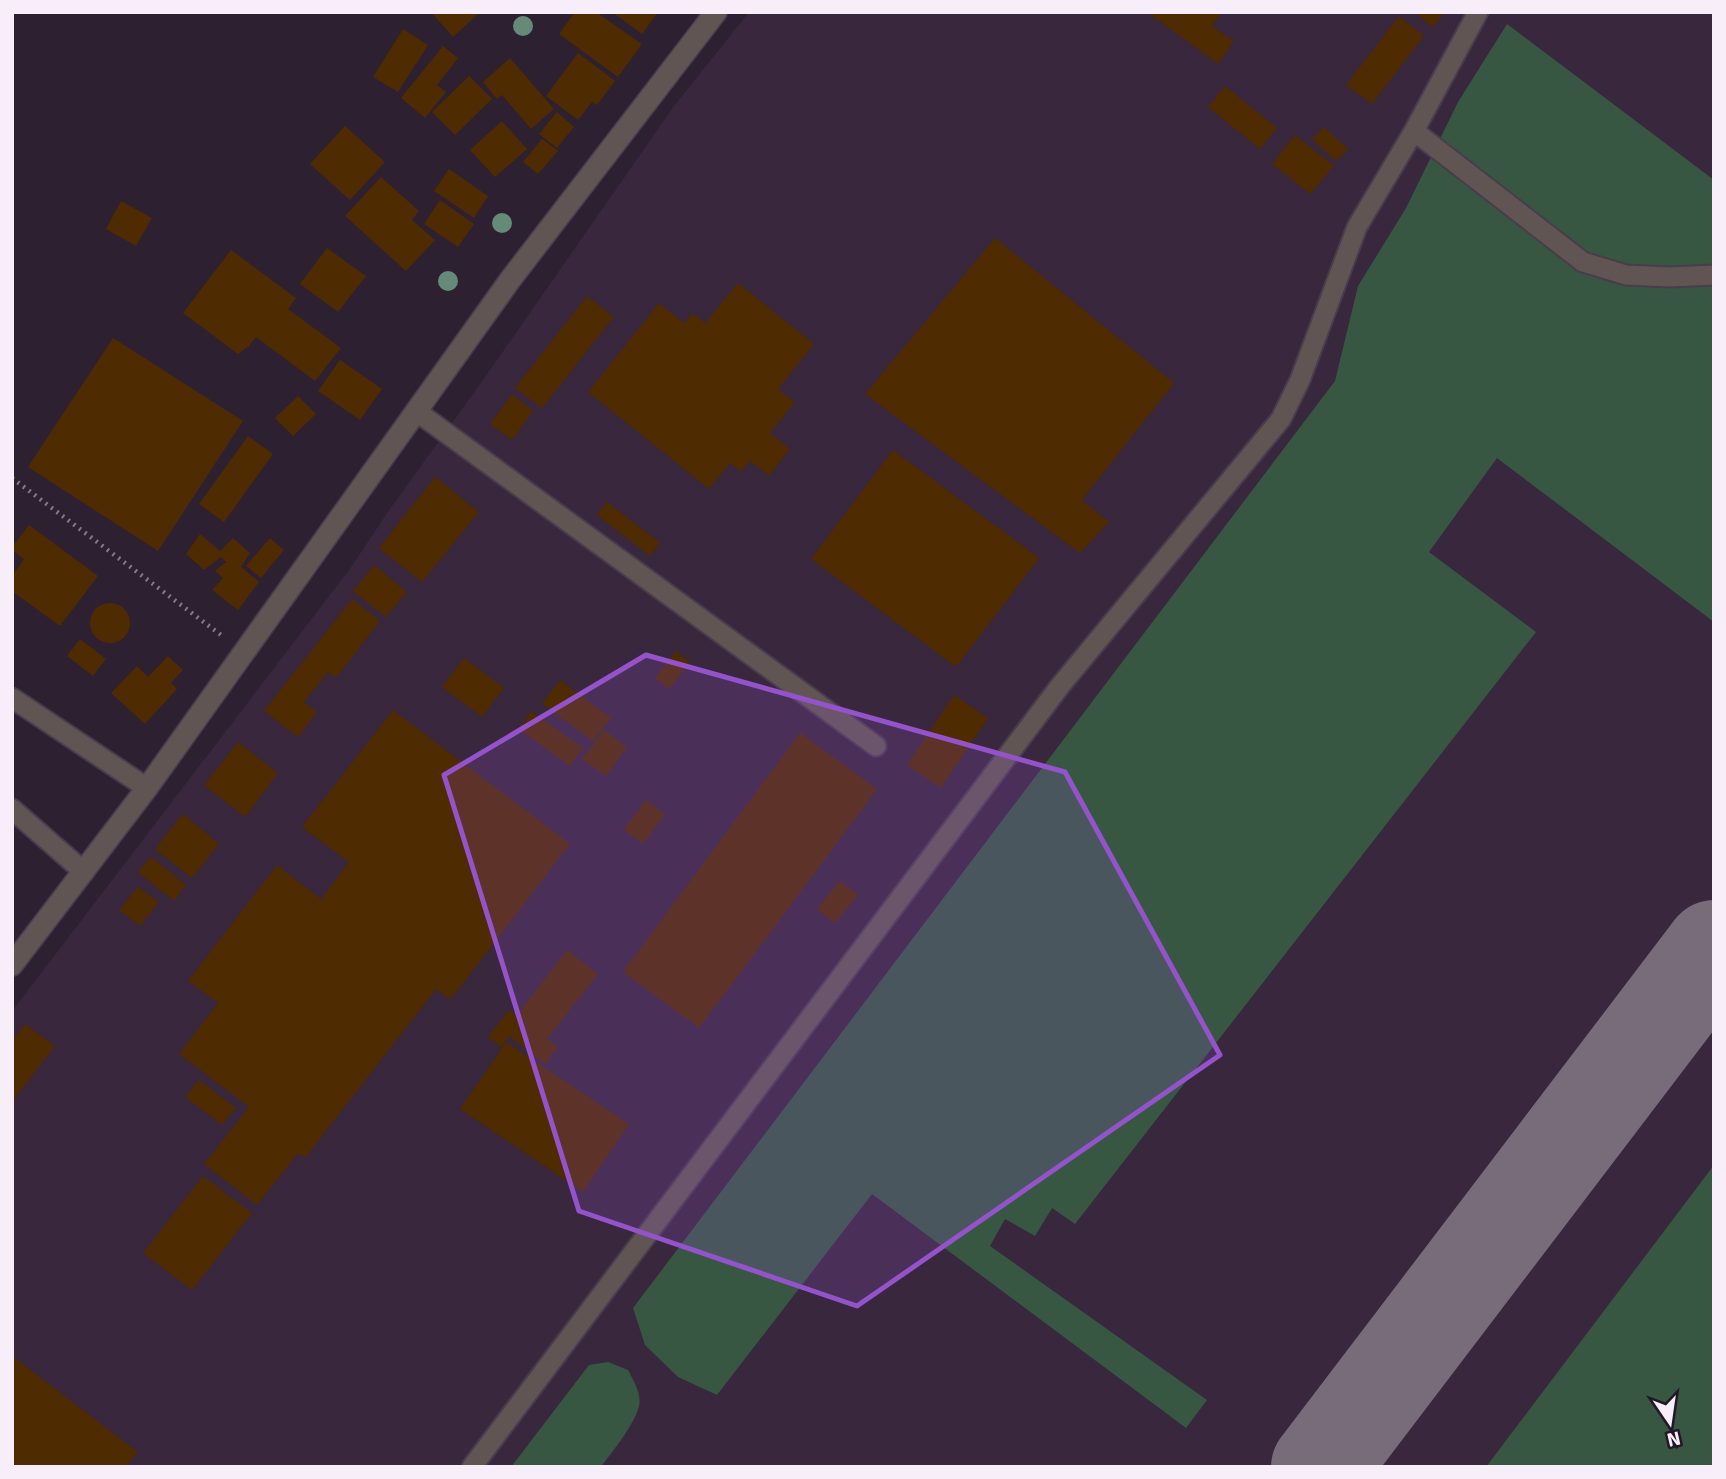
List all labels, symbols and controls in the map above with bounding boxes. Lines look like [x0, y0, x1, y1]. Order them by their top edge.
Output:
north arrow [1635, 1388, 1705, 1458]
text: N [1664, 1425, 1683, 1452]

